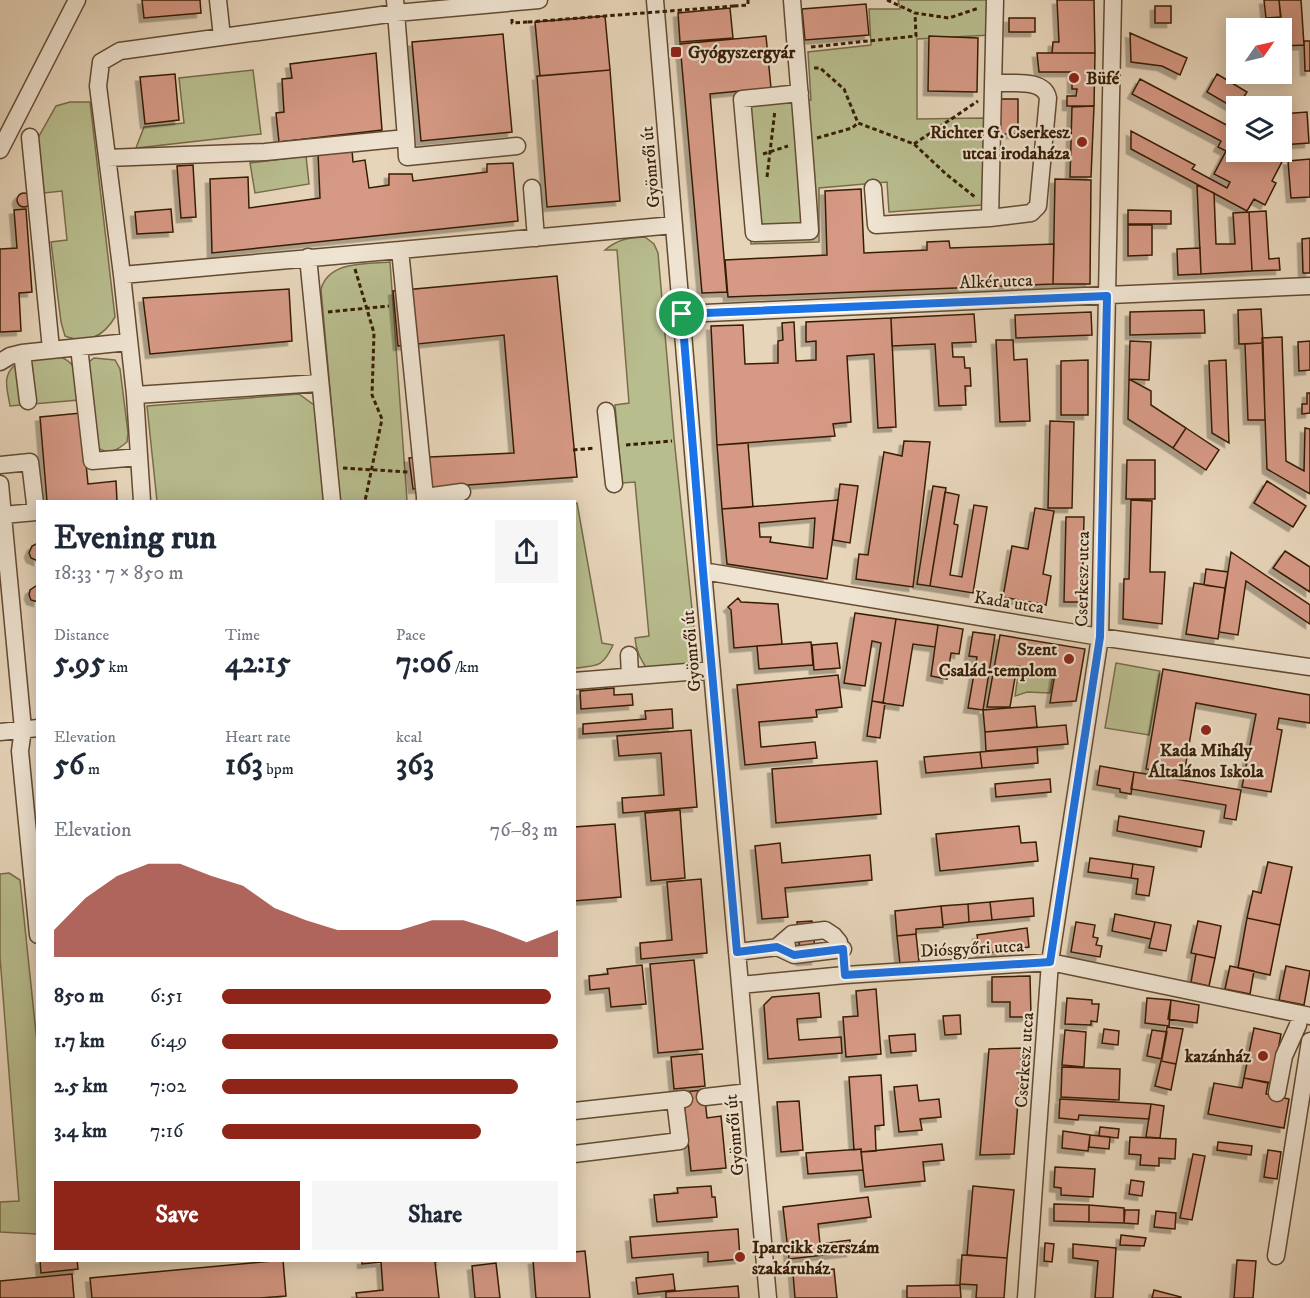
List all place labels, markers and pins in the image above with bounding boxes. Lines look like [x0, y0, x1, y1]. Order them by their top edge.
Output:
place label: Gyógyszergyár [688, 42, 795, 64]
marker: Gyógyszergyár [669, 45, 683, 59]
place label: Büfé [1086, 68, 1120, 90]
marker: Büfé [1067, 71, 1081, 85]
place label: Richter G. Cserkesz utcai irodaháza [930, 122, 1070, 165]
marker: Richter G. Cserkesz utcai irodaháza [1075, 135, 1089, 149]
pin [656, 288, 707, 339]
place label: Szent Család-templom [939, 639, 1057, 682]
marker: Szent Család-templom [1062, 652, 1076, 666]
marker: Kada Mihály Általános Iskola [1199, 723, 1213, 737]
place label: Kada Mihály Általános Iskola [1147, 740, 1264, 783]
place label: kazánház [1184, 1046, 1251, 1068]
marker: kazánház [1256, 1049, 1270, 1063]
place label: Iparcikk szerszám szakáruház [752, 1237, 880, 1280]
marker: Iparcikk szerszám szakáruház [733, 1250, 747, 1264]

